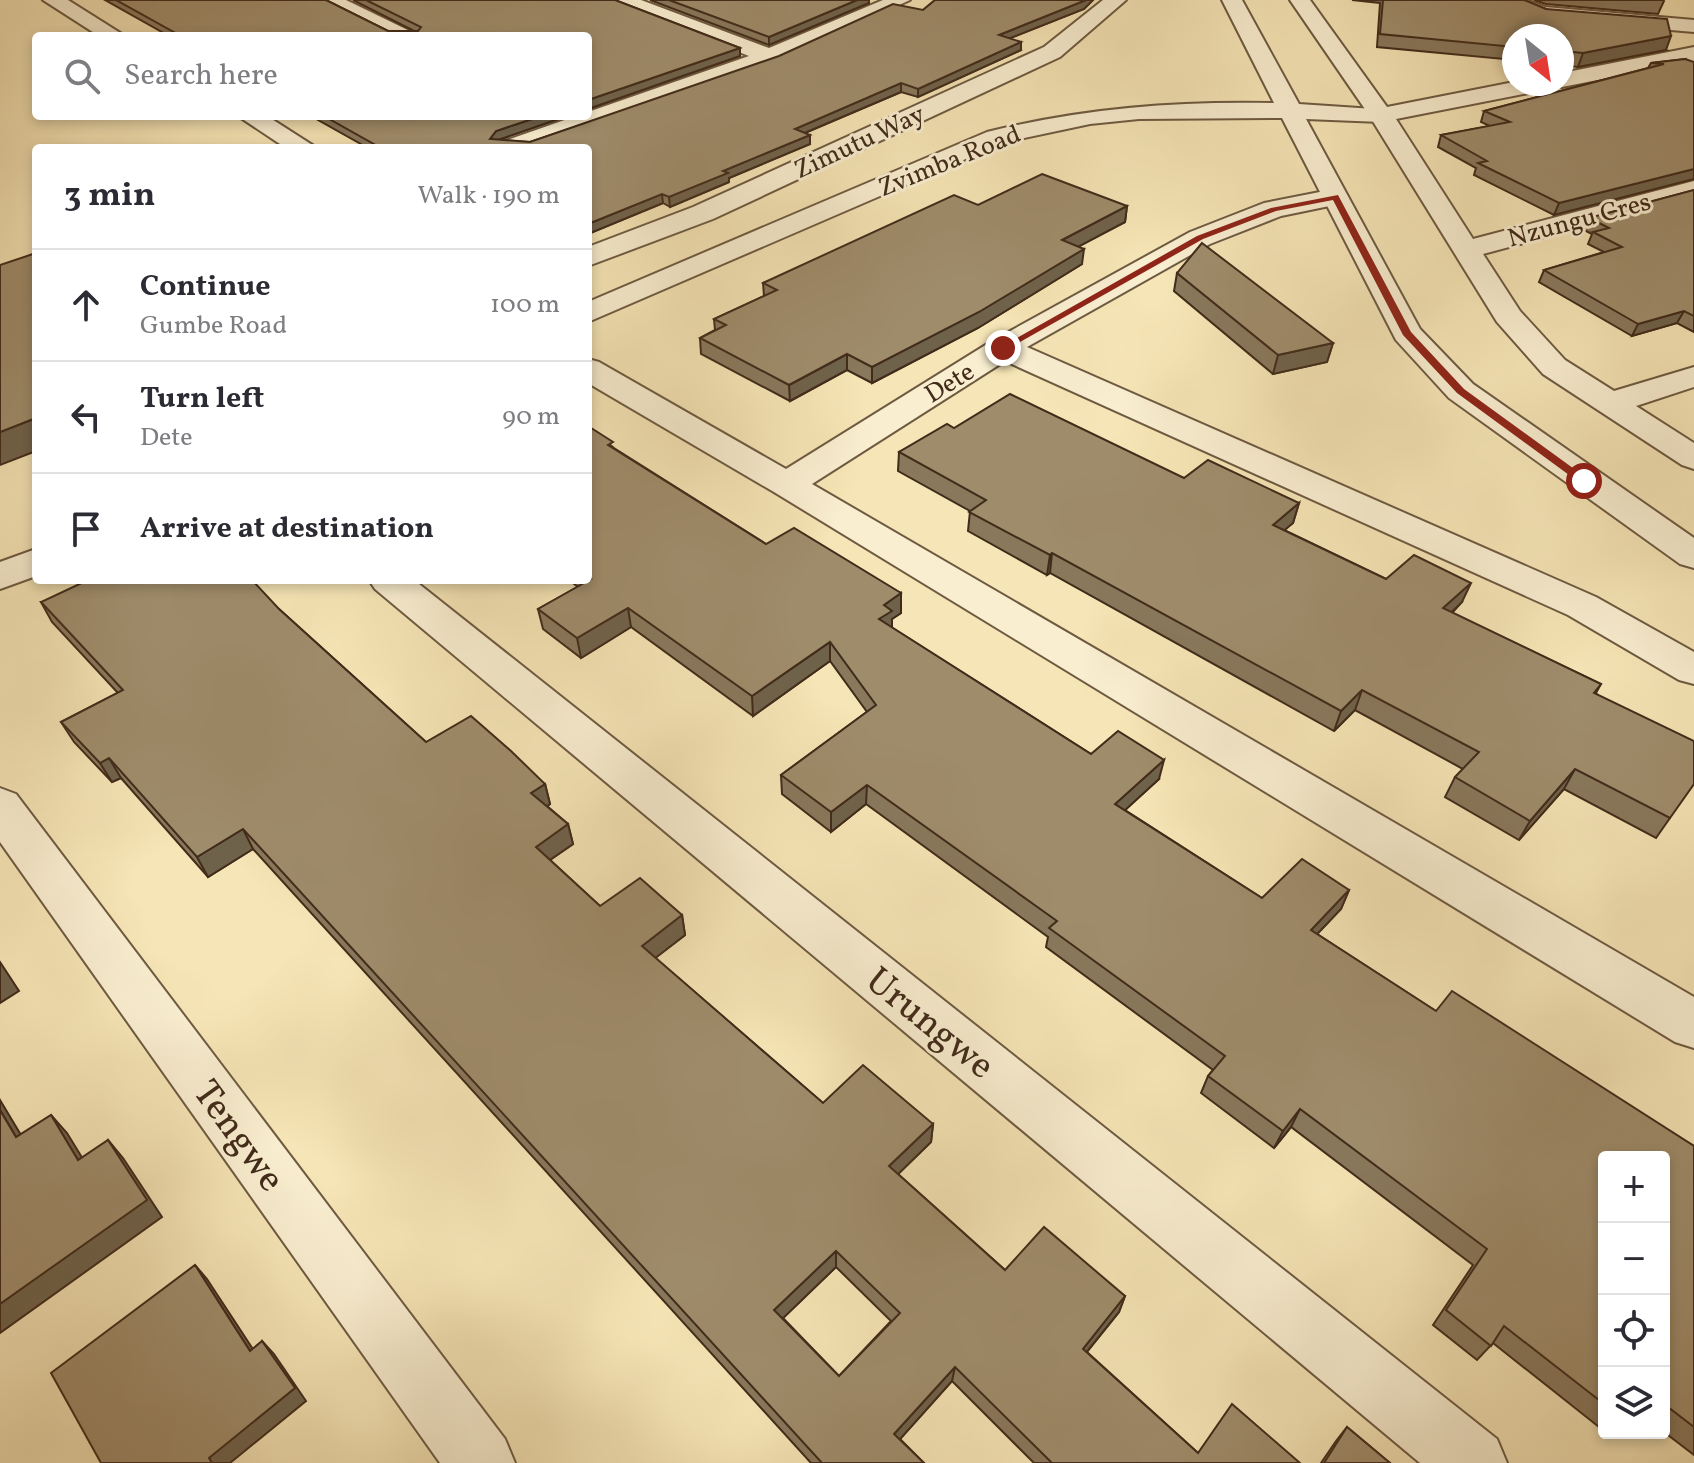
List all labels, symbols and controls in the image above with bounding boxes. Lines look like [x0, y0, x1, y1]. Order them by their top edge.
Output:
north arrow [1502, 24, 1574, 96]
search box [32, 32, 592, 120]
icon: search [60, 54, 104, 98]
text: Search here [124, 55, 278, 97]
street label: Zimutu Way [789, 97, 931, 189]
street label: Zvimba Road [873, 117, 1026, 207]
text: 3 min [64, 173, 155, 220]
text: Walk · 190 m [417, 178, 560, 214]
street label: Nzungu Cres [1504, 185, 1655, 257]
text: Continue [140, 266, 271, 308]
icon: ahead [64, 283, 108, 327]
text: 100 m [490, 287, 560, 323]
text: Gumbe Road [140, 308, 287, 344]
route end [985, 330, 1021, 366]
street label: Dete [918, 355, 982, 413]
text: Turn left [140, 378, 264, 420]
icon: left [64, 395, 108, 439]
text: 90 m [502, 399, 560, 435]
text: Dete [140, 420, 193, 456]
route start [1566, 463, 1602, 499]
icon: arrive [64, 507, 108, 551]
text: Arrive at destination [140, 508, 434, 550]
street label: Urungwe [853, 956, 1005, 1093]
street label: Tengwe [178, 1070, 296, 1204]
map controls [1598, 1151, 1670, 1439]
button: + [1598, 1151, 1670, 1223]
button: − [1598, 1223, 1670, 1295]
button: locate [1598, 1295, 1670, 1367]
button: layers [1598, 1367, 1670, 1439]

